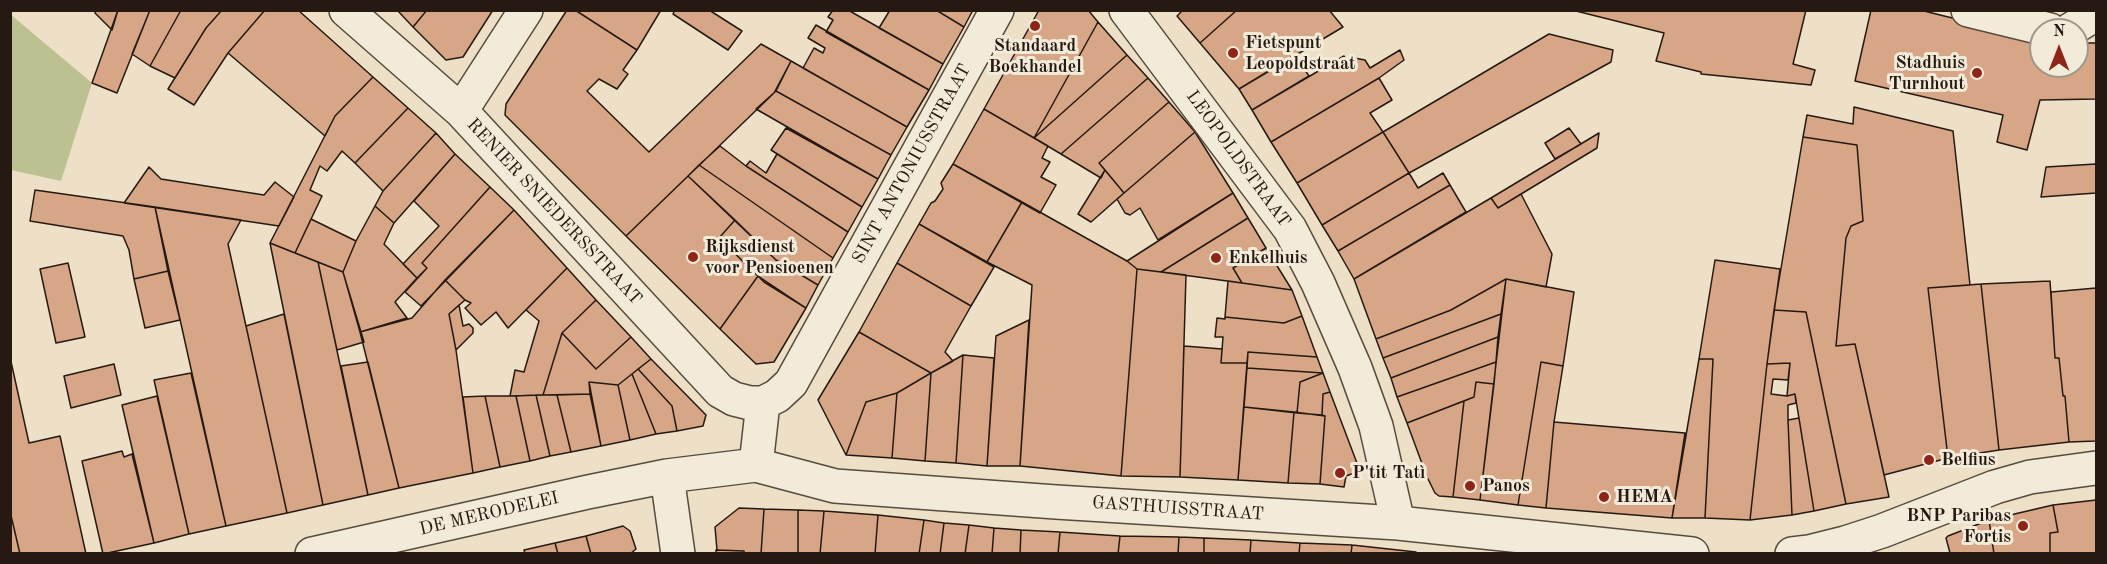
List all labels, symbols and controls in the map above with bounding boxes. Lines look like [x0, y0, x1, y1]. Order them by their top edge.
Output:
north arrow [2029, 18, 2089, 78]
marker: Standaard Boekhandel [1028, 19, 1042, 33]
text: N [2053, 24, 2065, 40]
place label: Fietspunt Leopoldstraat [1245, 32, 1356, 74]
place label: Standaard Boekhandel [988, 35, 1082, 78]
marker: Fietspunt Leopoldstraat [1226, 46, 1240, 60]
place label: Stadhuis Turnhout [1889, 52, 1965, 94]
street label: SINT ANTONIUSSTRAAT [848, 60, 976, 268]
marker: Stadhuis Turnhout [1970, 66, 1984, 80]
street label: LEOPOLDSTRAAT [1181, 86, 1295, 232]
street label: RENIER SNIEDERSSTRAAT [462, 114, 646, 310]
place label: Rijksdienst voor Pensioenen [705, 236, 834, 278]
place label: Enkelhuis [1228, 247, 1308, 269]
marker: Rijksdienst voor Pensioenen [686, 250, 700, 264]
marker: Enkelhuis [1209, 251, 1223, 265]
place label: Belfius [1941, 449, 1996, 471]
marker: Belfius [1922, 453, 1936, 467]
place label: P'tit Tatì [1352, 462, 1425, 484]
marker: P'tit Tatì [1333, 466, 1347, 480]
place label: Panos [1482, 475, 1530, 497]
marker: Panos [1463, 479, 1477, 493]
place label: HEMA [1616, 486, 1673, 508]
street label: DE MERODELEI [417, 487, 561, 541]
marker: HEMA [1597, 490, 1611, 504]
street label: GASTHUISSTRAAT [1091, 492, 1265, 526]
place label: BNP Paribas Fortis [1906, 505, 2011, 548]
marker: BNP Paribas Fortis [2016, 519, 2030, 533]

